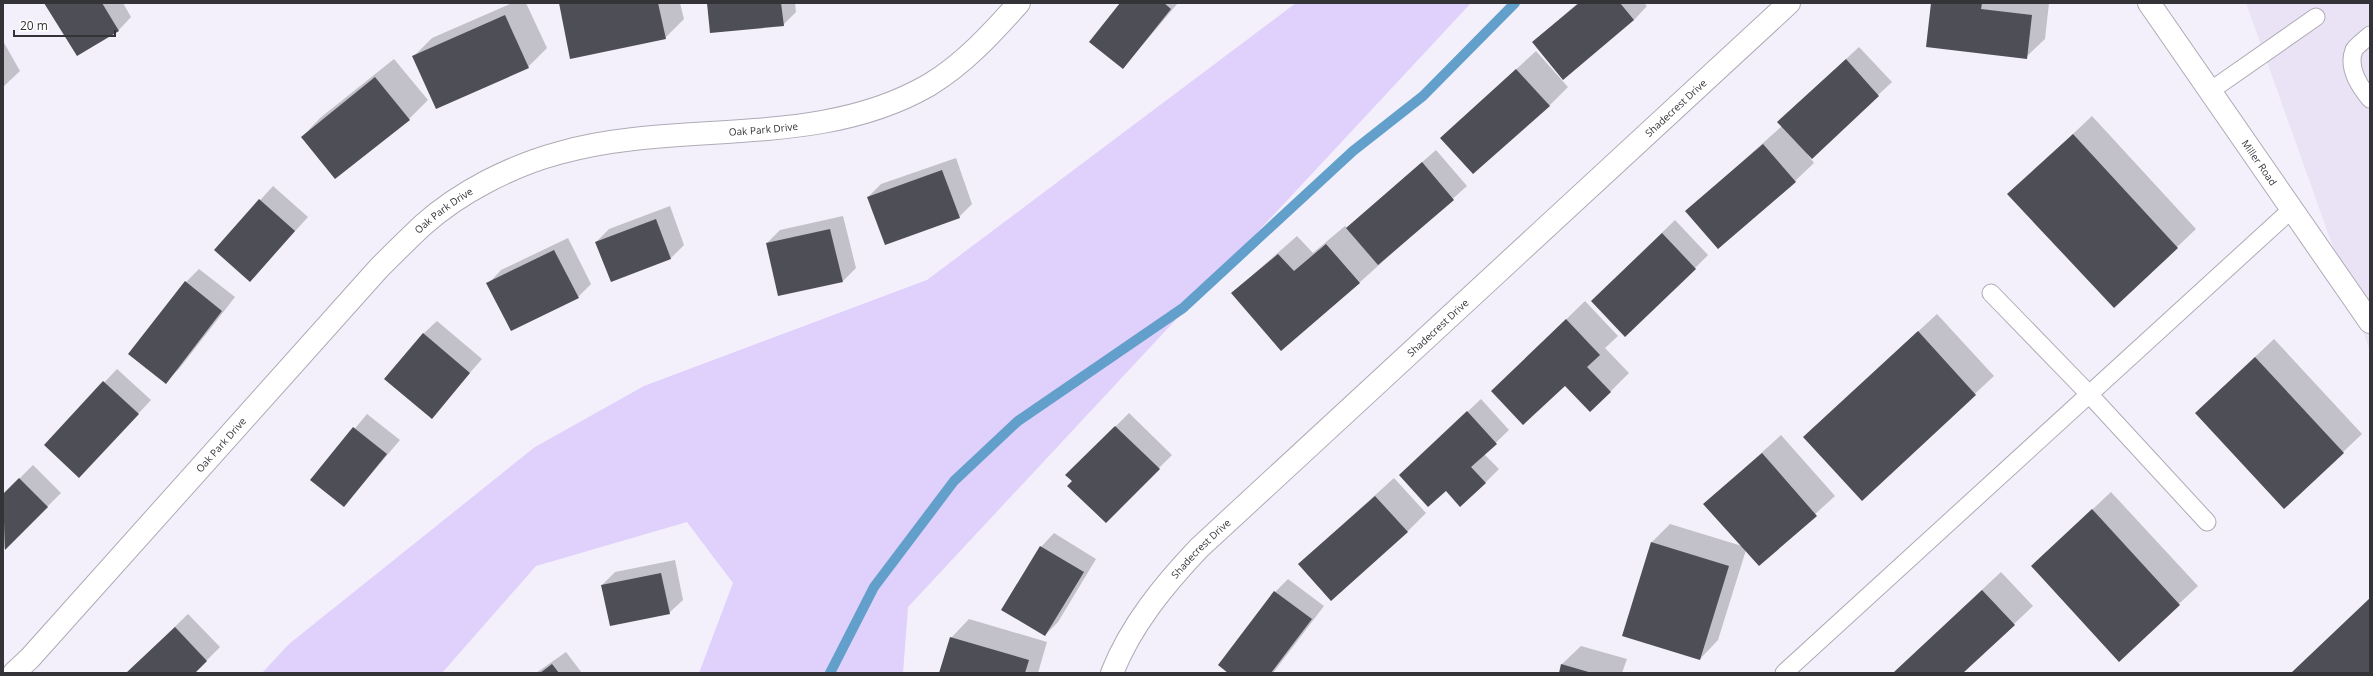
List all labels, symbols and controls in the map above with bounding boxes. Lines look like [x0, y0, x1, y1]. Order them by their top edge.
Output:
scale bar [14, 12, 115, 38]
text: 20 m [20, 17, 48, 34]
street label: Shadecrest Drive [1642, 76, 1710, 140]
street label: Oak Park Drive [728, 119, 799, 139]
street label: Miller Road [2239, 137, 2280, 188]
street label: Oak Park Drive [411, 184, 475, 237]
street label: Shadecrest Drive [1404, 295, 1472, 360]
street label: Oak Park Drive [192, 414, 249, 475]
street label: Shadecrest Drive [1168, 515, 1234, 581]

